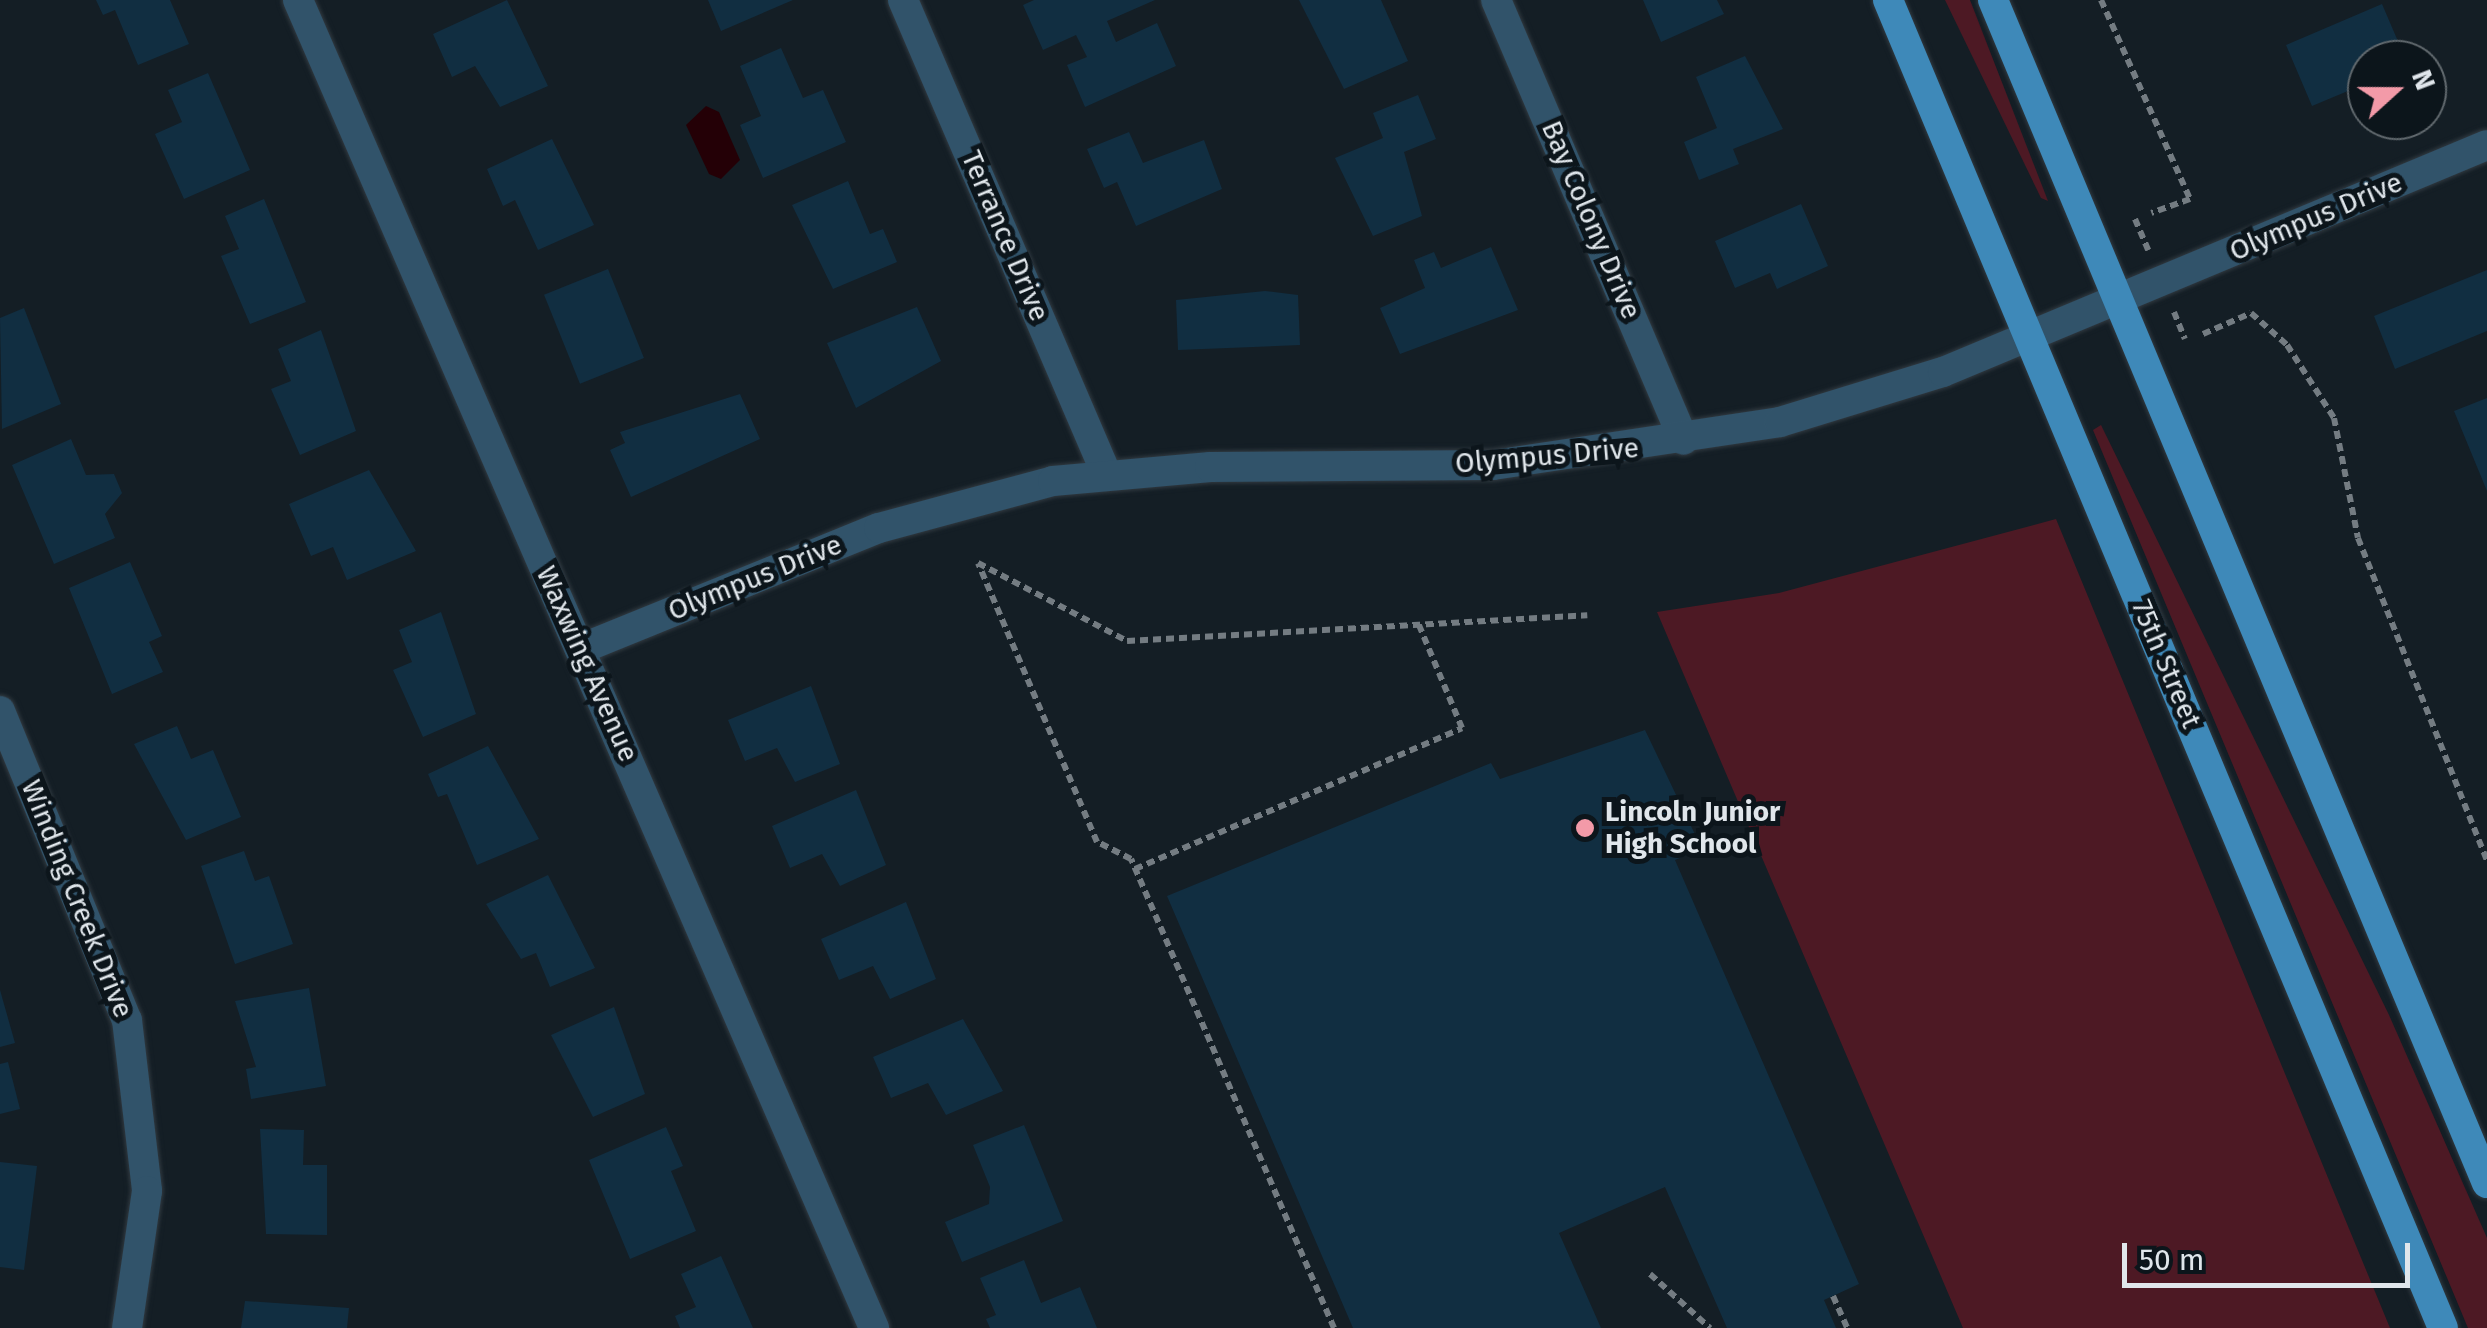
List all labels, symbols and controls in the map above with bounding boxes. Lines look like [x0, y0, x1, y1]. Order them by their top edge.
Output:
north arrow [2347, 40, 2447, 140]
text: N [2405, 65, 2442, 94]
street label: Bay Colony Drive [1534, 116, 1648, 324]
street label: Terrance Drive [954, 146, 1056, 326]
street label: Olympus Drive [2225, 166, 2407, 268]
street label: Olympus Drive [1454, 431, 1640, 481]
street label: Olympus Drive [663, 528, 847, 628]
street label: Waxwing Avenue [529, 561, 645, 767]
street label: 75th Street [2124, 595, 2208, 733]
street label: Winding Creek Drive [14, 775, 140, 1023]
place label: Lincoln Junior High School [1605, 795, 1780, 861]
marker: Lincoln Junior High School [1574, 817, 1596, 839]
scale bar [2127, 1223, 2414, 1285]
text: 50 m [2139, 1242, 2204, 1278]

